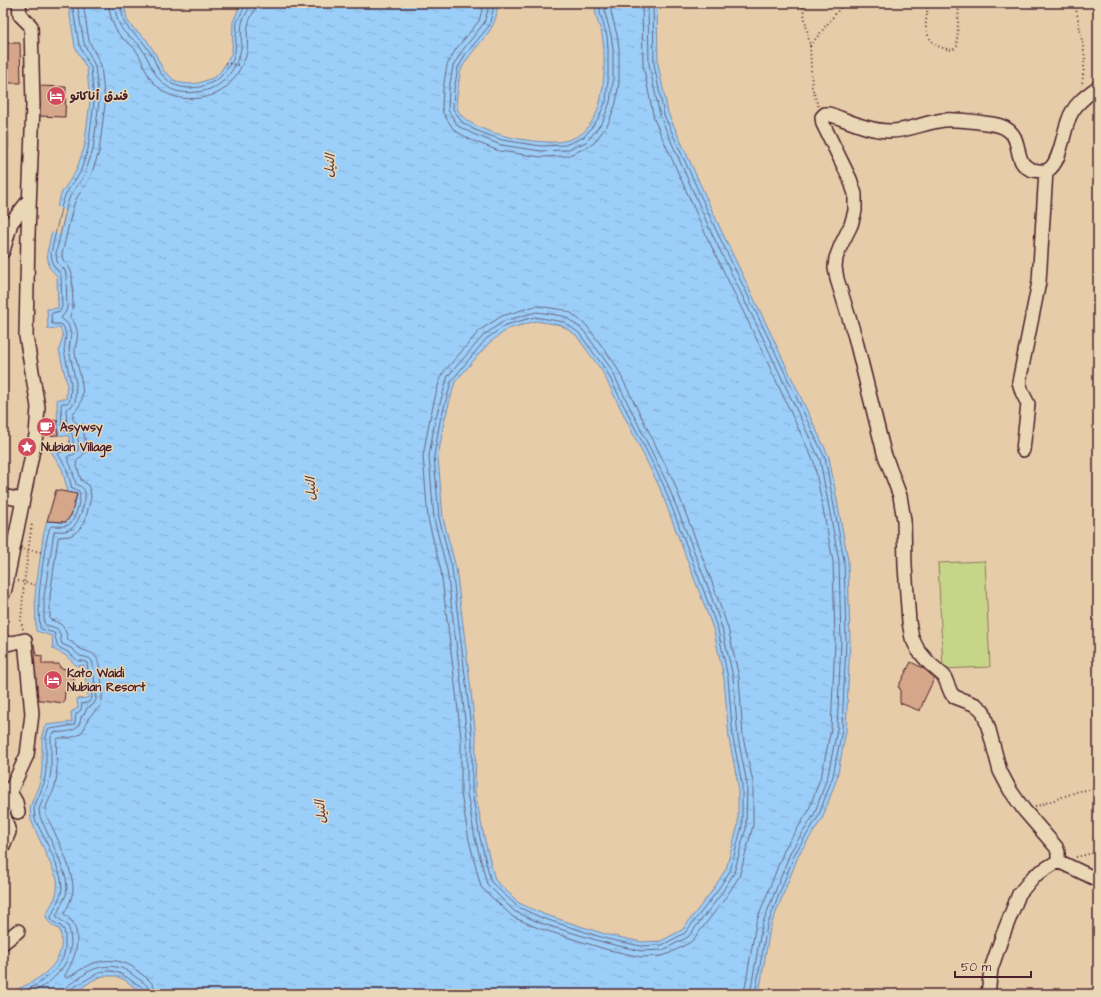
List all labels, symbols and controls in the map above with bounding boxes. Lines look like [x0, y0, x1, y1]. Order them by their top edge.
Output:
hotel icon: فندق أناكاتو [45, 85, 67, 107]
place label: فندق أناكاتو [69, 88, 128, 105]
water label: النيل [320, 152, 340, 178]
cafe icon: Asywsy [35, 416, 57, 438]
place label: Asywsy [60, 419, 103, 437]
place icon: Nubian Village [16, 436, 38, 458]
place label: Nubian Village [41, 439, 112, 458]
water label: النيل [302, 475, 320, 501]
place label: Kato Waidi Nubian Resort [67, 665, 146, 696]
hotel icon: Kato Waidi Nubian Resort [42, 669, 64, 691]
water label: النيل [311, 798, 331, 825]
scale bar [955, 953, 1031, 979]
text: 50 m [961, 959, 992, 976]

